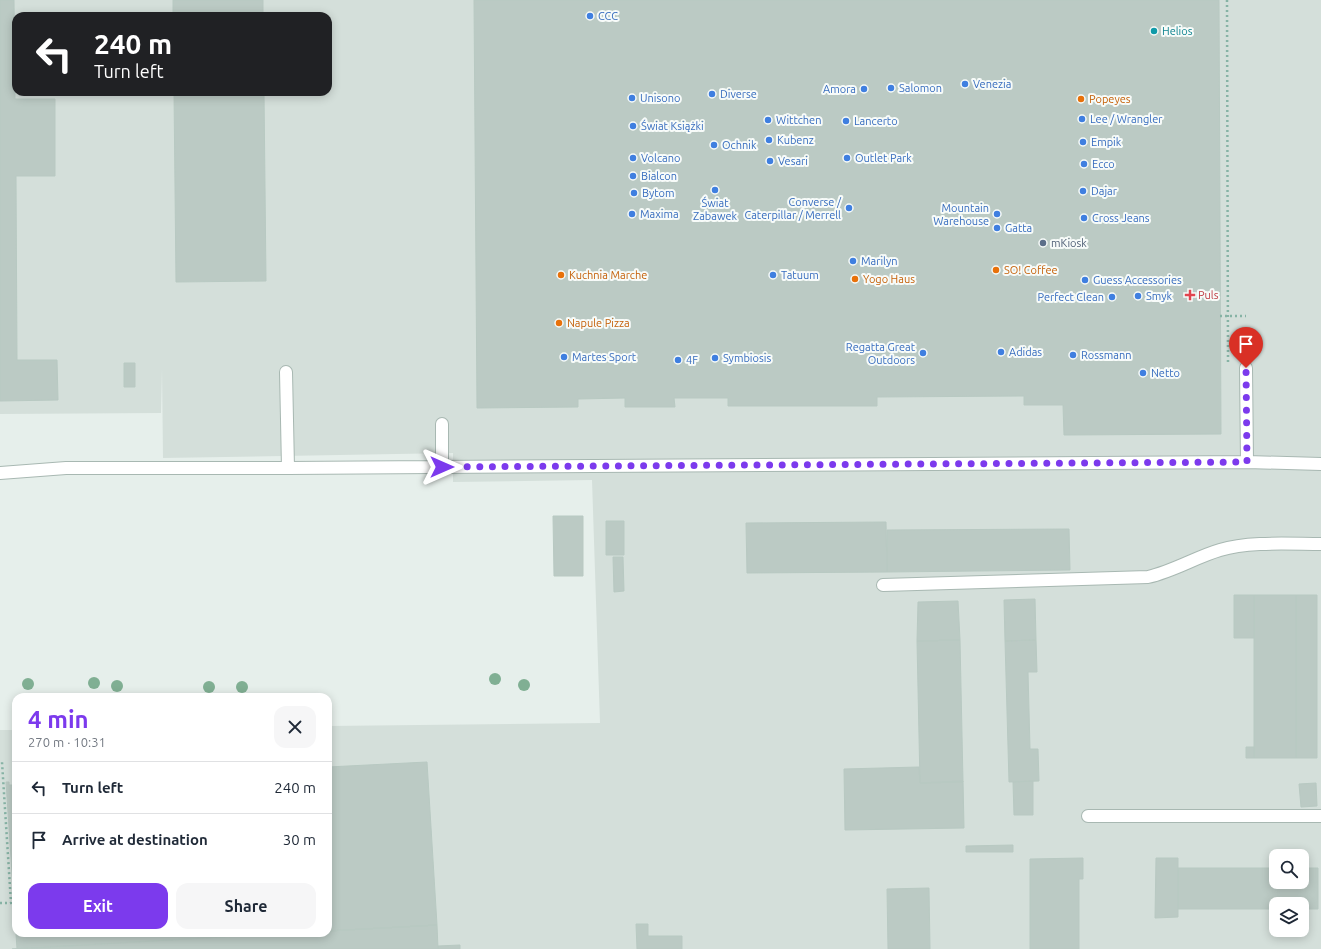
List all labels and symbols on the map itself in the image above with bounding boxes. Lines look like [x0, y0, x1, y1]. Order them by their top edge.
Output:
place label: CCC [598, 10, 618, 22]
marker: CCC [585, 11, 595, 21]
place label: Helios [1162, 25, 1193, 37]
marker: Helios [1149, 26, 1159, 36]
place label: Venezia [973, 78, 1011, 90]
marker: Venezia [960, 79, 970, 89]
place label: Salomon [899, 82, 942, 94]
place label: Amora [823, 83, 856, 95]
marker: Salomon [886, 83, 896, 93]
marker: Amora [859, 84, 869, 94]
place label: Diverse [720, 88, 757, 100]
marker: Diverse [707, 89, 717, 99]
place label: Unisono [640, 92, 680, 104]
marker: Unisono [627, 93, 637, 103]
place label: Popeyes [1089, 93, 1131, 105]
marker: Popeyes [1076, 94, 1086, 104]
place label: Lee / Wrangler [1090, 113, 1163, 125]
place label: Wittchen [776, 114, 821, 126]
marker: Lee / Wrangler [1077, 114, 1087, 124]
marker: Wittchen [763, 115, 773, 125]
place label: Lancerto [854, 115, 898, 127]
marker: Lancerto [841, 116, 851, 126]
place label: Świat Książki [641, 119, 704, 132]
marker: Świat Książki [628, 121, 638, 131]
place label: Kubenz [777, 134, 814, 146]
marker: Kubenz [764, 135, 774, 145]
place label: Empik [1091, 136, 1122, 148]
marker: Empik [1078, 137, 1088, 147]
place label: Ochnik [722, 139, 757, 151]
marker: Ochnik [709, 140, 719, 150]
place label: Volcano [641, 152, 680, 164]
place label: Outlet Park [855, 152, 912, 164]
marker: Volcano [628, 153, 638, 163]
marker: Outlet Park [842, 153, 852, 163]
place label: Vesari [778, 155, 808, 167]
marker: Vesari [765, 156, 775, 166]
place label: Ecco [1092, 158, 1115, 170]
marker: Ecco [1079, 159, 1089, 169]
place label: Bialcon [641, 170, 677, 182]
marker: Bialcon [628, 171, 638, 181]
marker: Świat Zabawek [710, 185, 720, 195]
place label: Dajar [1091, 185, 1118, 197]
marker: Dajar [1078, 186, 1088, 196]
place label: Bytom [642, 187, 675, 199]
marker: Bytom [629, 188, 639, 198]
place label: Świat Zabawek [693, 196, 738, 222]
place label: Converse / Caterpillar / Merrell [744, 196, 842, 221]
place label: Mountain Warehouse [933, 202, 989, 227]
marker: Converse / Caterpillar / Merrell [844, 203, 854, 213]
place label: Maxima [640, 208, 679, 220]
marker: Maxima [627, 209, 637, 219]
marker: Mountain Warehouse [992, 209, 1002, 219]
place label: Cross Jeans [1092, 212, 1150, 224]
marker: Cross Jeans [1079, 213, 1089, 223]
place label: Gatta [1005, 222, 1032, 234]
marker: Gatta [992, 223, 1002, 233]
place label: mKiosk [1051, 237, 1087, 249]
marker: mKiosk [1038, 238, 1048, 248]
place label: Marilyn [861, 255, 898, 267]
marker: Marilyn [848, 256, 858, 266]
place label: SO! Coffee [1004, 264, 1058, 276]
marker: SO! Coffee [991, 265, 1001, 275]
place label: Kuchnia Marche [569, 269, 647, 281]
place label: Tatuum [781, 269, 819, 281]
marker: Kuchnia Marche [556, 270, 566, 280]
marker: Tatuum [768, 270, 778, 280]
place label: Yogo Haus [863, 273, 915, 285]
marker: Yogo Haus [850, 274, 860, 284]
place label: Guess Accessories [1093, 274, 1182, 286]
marker: Guess Accessories [1080, 275, 1090, 285]
place label: Puls [1198, 289, 1219, 301]
place label: Smyk [1146, 290, 1173, 302]
marker: Puls [1185, 290, 1195, 300]
place label: Perfect Clean [1038, 291, 1104, 303]
marker: Smyk [1133, 291, 1143, 301]
marker: Perfect Clean [1107, 292, 1117, 302]
place label: Napule Pizza [567, 317, 630, 329]
marker: Napule Pizza [554, 318, 564, 328]
pin [1229, 327, 1263, 368]
place label: Regatta Great Outdoors [846, 341, 916, 366]
place label: Adidas [1009, 346, 1042, 358]
marker: Adidas [996, 347, 1006, 357]
marker: Regatta Great Outdoors [918, 348, 928, 358]
place label: Rossmann [1081, 349, 1132, 361]
marker: Rossmann [1068, 350, 1078, 360]
place label: Martes Sport [572, 351, 637, 363]
marker: Martes Sport [559, 352, 569, 362]
place label: Symbiosis [723, 352, 771, 364]
marker: Symbiosis [710, 353, 720, 363]
place label: 4F [686, 354, 698, 366]
marker: 4F [673, 355, 683, 365]
place label: Netto [1151, 367, 1180, 379]
marker: Netto [1138, 368, 1148, 378]
position arrow [421, 446, 463, 488]

